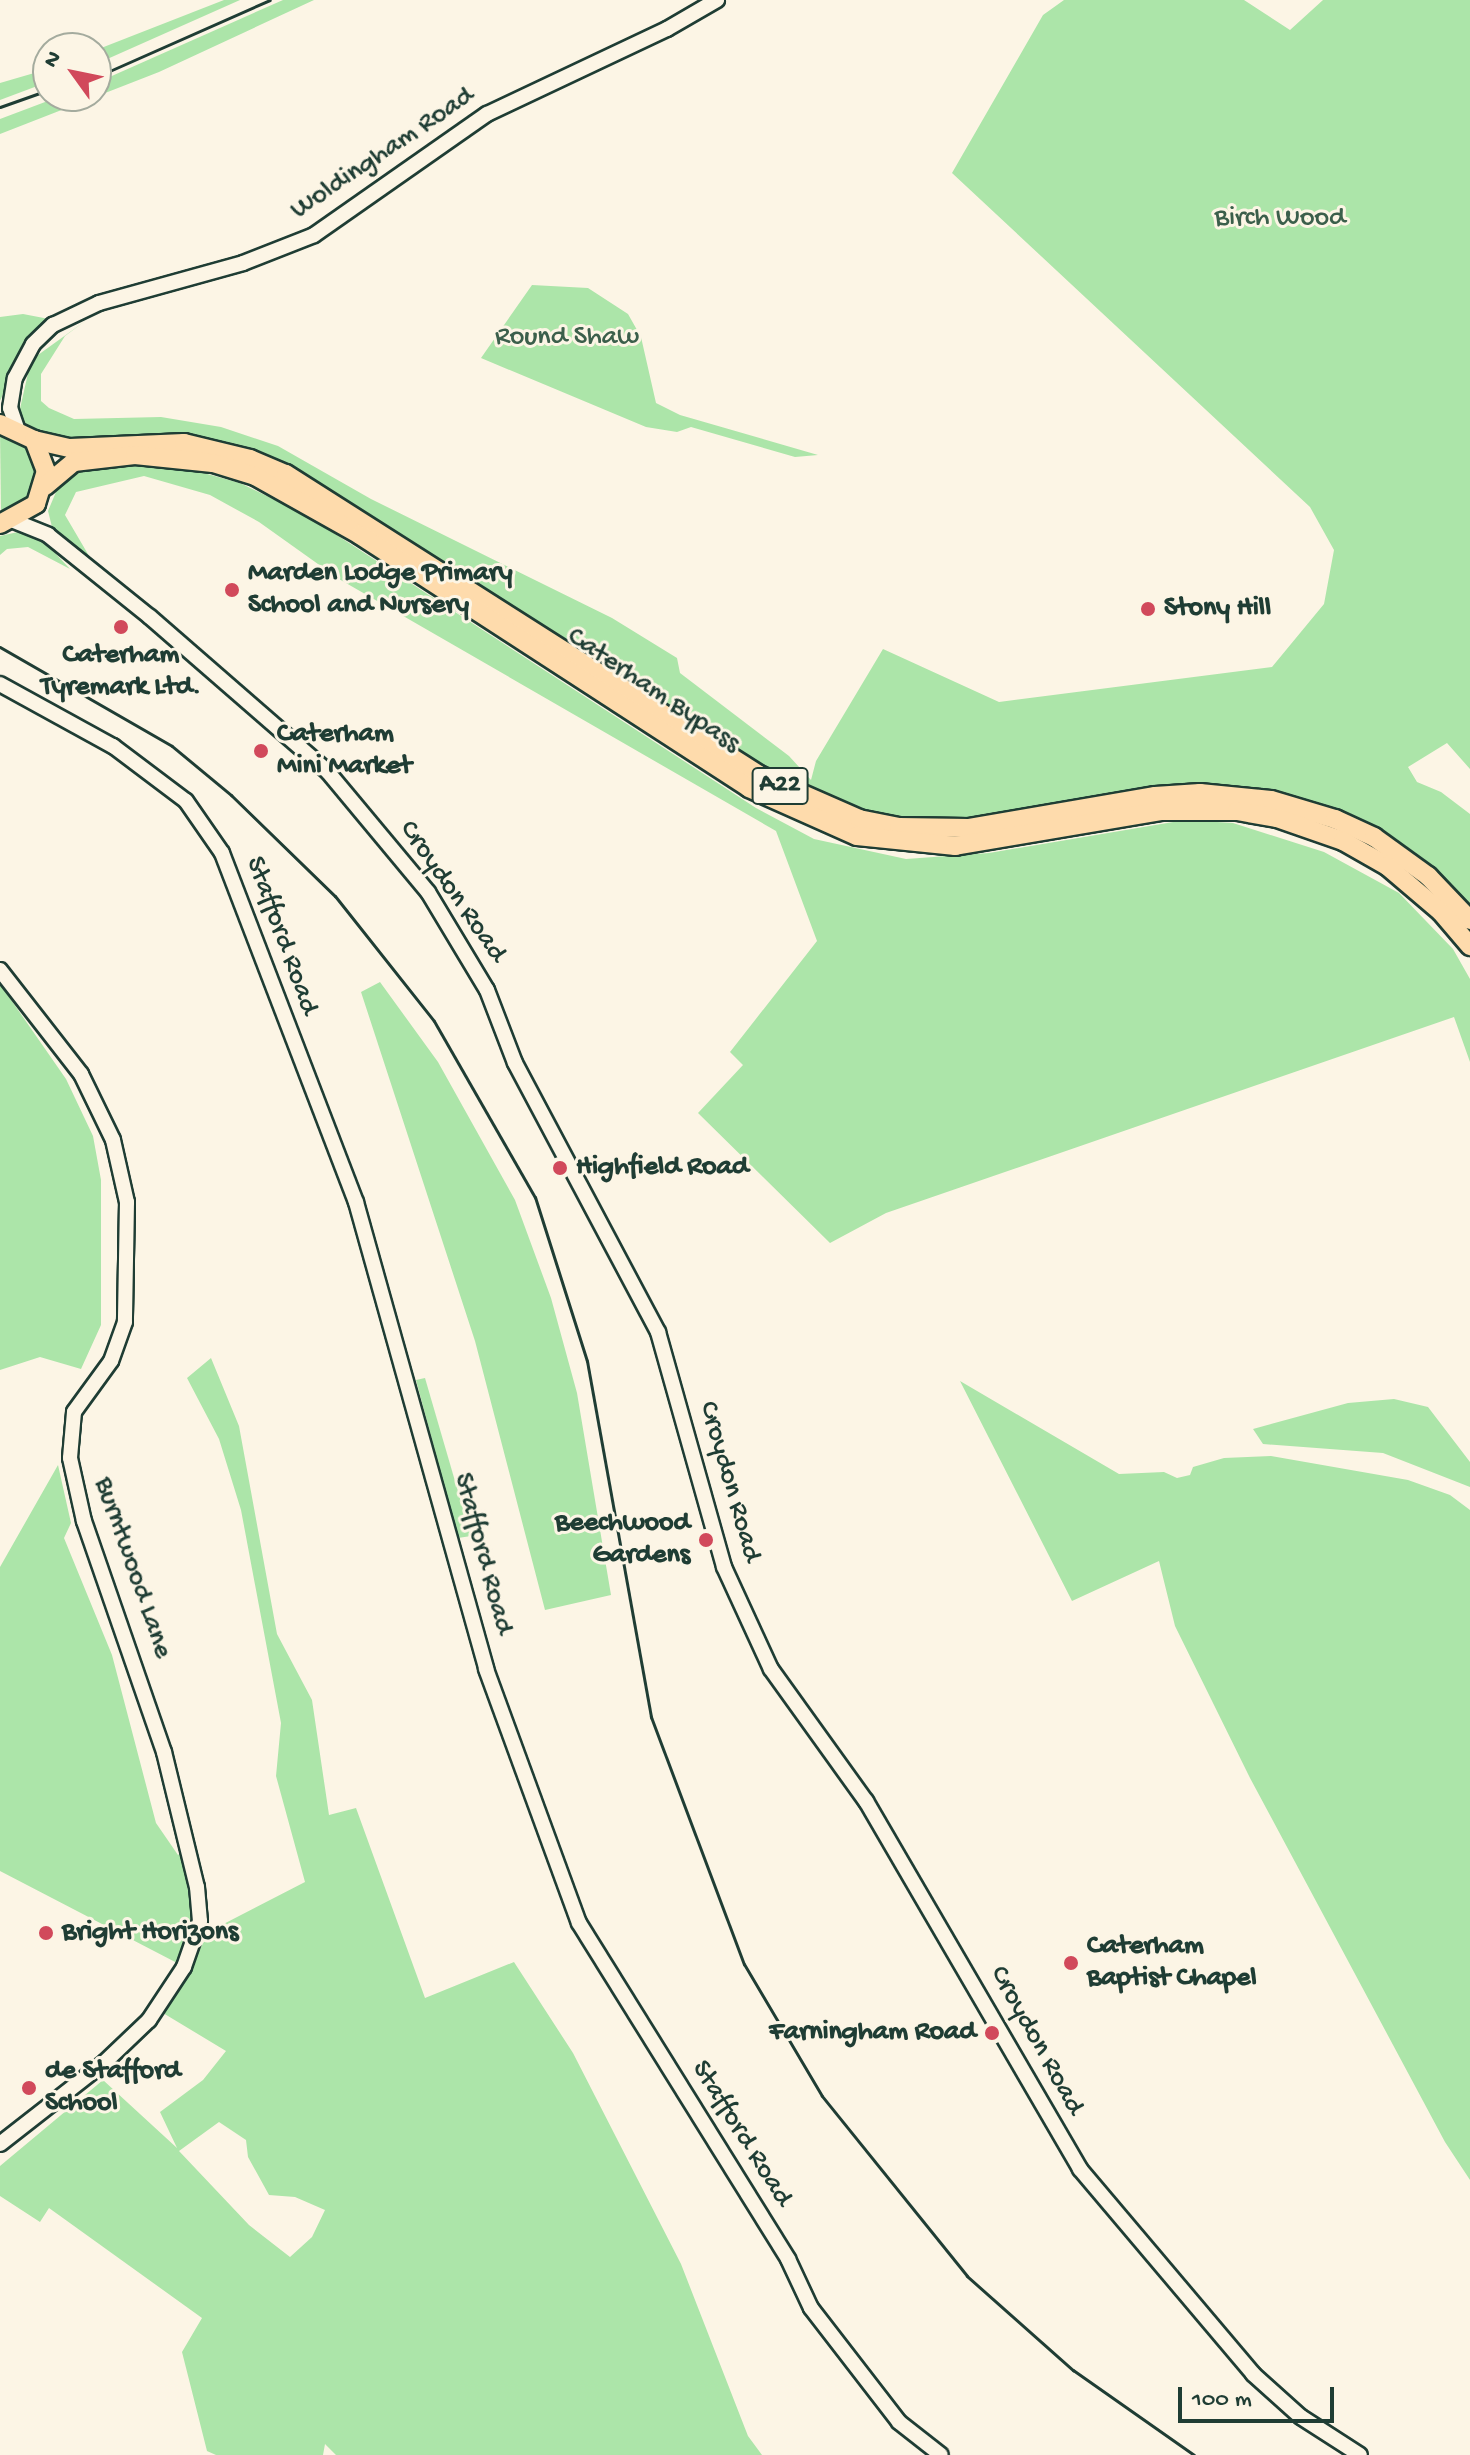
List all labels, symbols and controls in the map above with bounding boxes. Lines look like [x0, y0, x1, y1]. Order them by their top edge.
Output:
north arrow [32, 32, 112, 112]
text: N [39, 47, 68, 73]
street label: Woldingham Road [285, 80, 481, 228]
park label: Birch Wood [1215, 202, 1345, 236]
park label: Round Shaw [495, 321, 639, 355]
place label: Marden Lodge Primary School and Nursery [248, 557, 512, 623]
marker: Marden Lodge Primary School and Nursery [223, 581, 241, 599]
place label: Stony Hill [1164, 592, 1271, 626]
marker: Stony Hill [1139, 600, 1157, 618]
marker: Caterham Tyremark Ltd. [112, 618, 130, 636]
street label: Caterham Bypass [560, 621, 746, 761]
place label: Caterham Tyremark Ltd. [41, 639, 201, 705]
place label: Caterham Mini Market [277, 718, 412, 784]
marker: Caterham Mini Market [252, 742, 270, 760]
road number: A22 [750, 764, 810, 808]
street label: Croydon Road [391, 815, 513, 969]
street label: Stafford Road [237, 852, 325, 1020]
place label: Highfield Road [576, 1151, 748, 1185]
marker: Highfield Road [551, 1159, 569, 1177]
street label: Croydon Road [690, 1398, 768, 1566]
street label: Stafford Road [444, 1470, 520, 1638]
street label: Burntwood Lane [85, 1473, 179, 1663]
place label: Beechwood Gardens [555, 1507, 690, 1573]
marker: Beechwood Gardens [697, 1531, 715, 1549]
place label: Bright Horizons [62, 1916, 238, 1950]
marker: Bright Horizons [37, 1924, 55, 1942]
place label: Caterham Baptist Chapel [1087, 1930, 1257, 1996]
marker: Caterham Baptist Chapel [1062, 1954, 1080, 1972]
street label: Croydon Road [981, 1961, 1091, 2121]
place label: Farningham Road [769, 2016, 976, 2050]
marker: Farningham Road [983, 2024, 1001, 2042]
place label: de Stafford School [45, 2055, 180, 2121]
street label: Stafford Road [683, 2055, 799, 2213]
marker: de Stafford School [20, 2079, 38, 2097]
scale bar [1182, 2371, 1338, 2421]
text: 100 m [1192, 2386, 1252, 2415]

